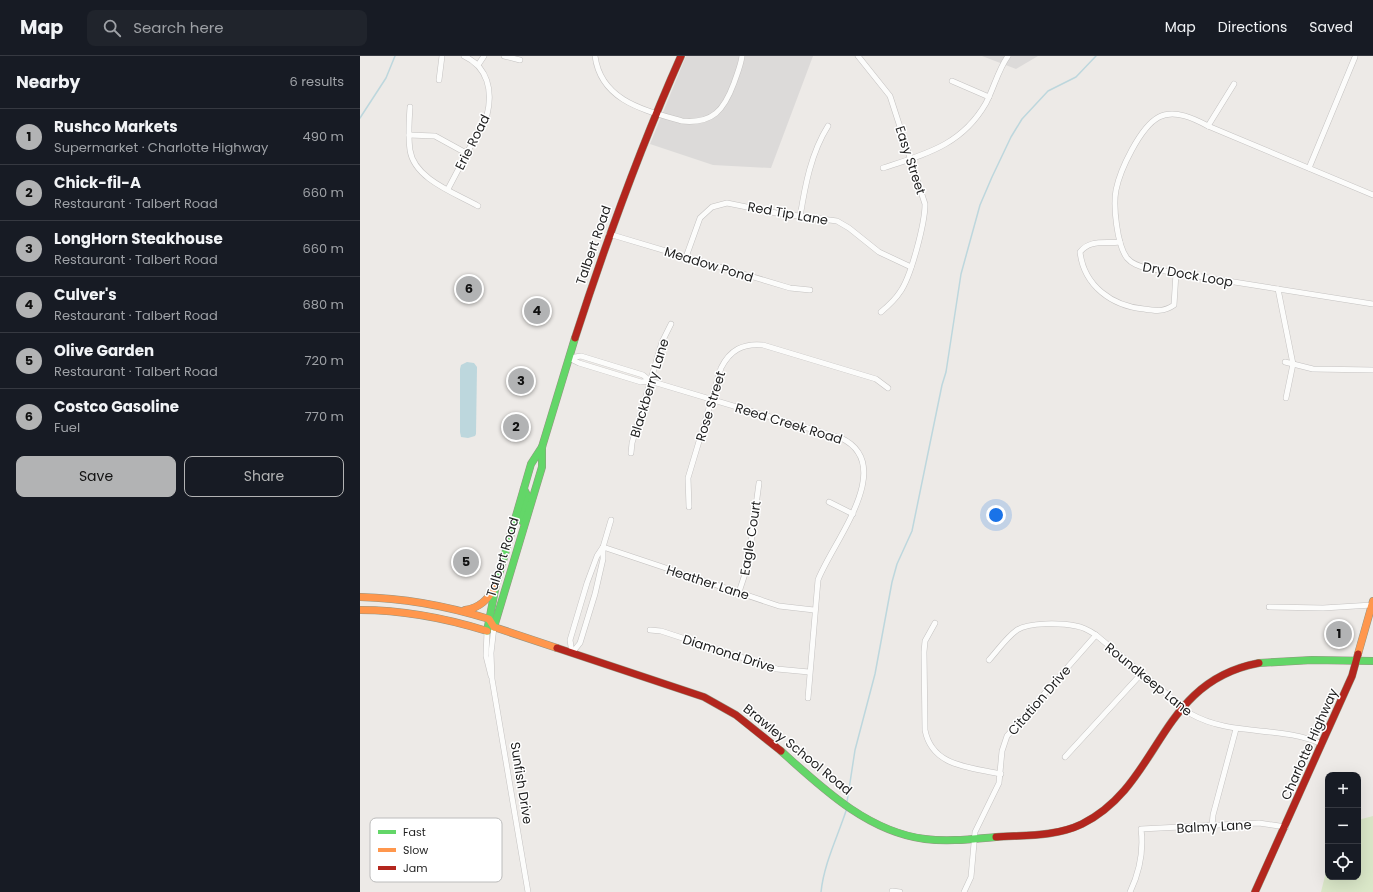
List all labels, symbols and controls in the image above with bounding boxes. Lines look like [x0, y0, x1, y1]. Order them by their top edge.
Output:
search box [87, 10, 367, 46]
text: Map [20, 14, 63, 41]
icon: search [101, 17, 123, 39]
text: Search here [133, 17, 224, 38]
text: Map [1165, 17, 1196, 37]
text: Directions [1218, 17, 1287, 37]
text: Saved [1309, 17, 1353, 37]
text: Nearby [16, 70, 80, 94]
text: 6 results [290, 72, 344, 91]
street label: Erie Road [450, 111, 495, 173]
text: Rushco Markets [54, 116, 178, 137]
street label: Easy Street [891, 123, 931, 197]
text: 1 [27, 127, 31, 146]
text: 490 m [303, 127, 344, 146]
text: Supermarket · Charlotte Highway [54, 138, 268, 157]
text: Chick-fil-A [54, 172, 141, 193]
text: 2 [25, 183, 33, 202]
text: 660 m [302, 183, 344, 202]
text: Restaurant · Talbert Road [54, 194, 218, 213]
street label: Red Tip Lane [746, 197, 830, 230]
street label: Talbert Road [571, 203, 616, 287]
text: LongHorn Steakhouse [54, 228, 223, 249]
text: 3 [25, 239, 33, 258]
text: 660 m [302, 239, 344, 258]
street label: Meadow Pond [662, 242, 756, 287]
text: Restaurant · Talbert Road [54, 250, 218, 269]
street label: Dry Dock Loop [1141, 257, 1235, 292]
pin: 6 [456, 274, 482, 304]
text: Culver's [54, 284, 117, 305]
text: 4 [25, 295, 33, 314]
text: 680 m [303, 295, 344, 314]
pin: 4 [524, 296, 550, 326]
text: Restaurant · Talbert Road [54, 306, 218, 325]
street label: Blackberry Lane [625, 336, 674, 440]
text: Olive Garden [54, 340, 154, 361]
text: 5 [25, 351, 33, 370]
text: 720 m [304, 351, 344, 370]
text: Restaurant · Talbert Road [54, 362, 218, 381]
pin: 3 [508, 366, 534, 396]
street label: Rose Street [691, 368, 730, 444]
text: Costco Gasoline [54, 396, 179, 417]
street label: Reed Creek Road [733, 398, 845, 449]
text: 6 [25, 407, 33, 426]
text: 770 m [305, 407, 344, 426]
pin: 2 [503, 412, 529, 442]
text: Fuel [54, 418, 80, 437]
button: Save [16, 456, 176, 497]
button: Share [184, 456, 344, 497]
street label: Eagle Court [735, 499, 766, 577]
your location [986, 505, 1006, 525]
street label: Talbert Road [481, 515, 524, 599]
pin: 5 [453, 547, 479, 577]
street label: Heather Lane [664, 560, 752, 605]
pin: 1 [1326, 619, 1352, 649]
street label: Diamond Drive [680, 630, 777, 677]
street label: Roundkeep Lane [1101, 638, 1196, 721]
street label: Citation Drive [1004, 661, 1075, 740]
street label: Charlotte Highway [1276, 685, 1343, 803]
street label: Brawley School Road [739, 699, 856, 799]
street label: Sunfish Drive [506, 741, 537, 826]
map controls [1325, 772, 1361, 880]
button: + [1325, 772, 1361, 808]
button: − [1325, 808, 1361, 844]
street label: Balmy Lane [1176, 815, 1252, 838]
legend [370, 818, 502, 882]
text: Fast [403, 824, 426, 840]
text: Slow [403, 842, 428, 858]
button: locate [1325, 844, 1361, 880]
text: Jam [403, 860, 428, 876]

